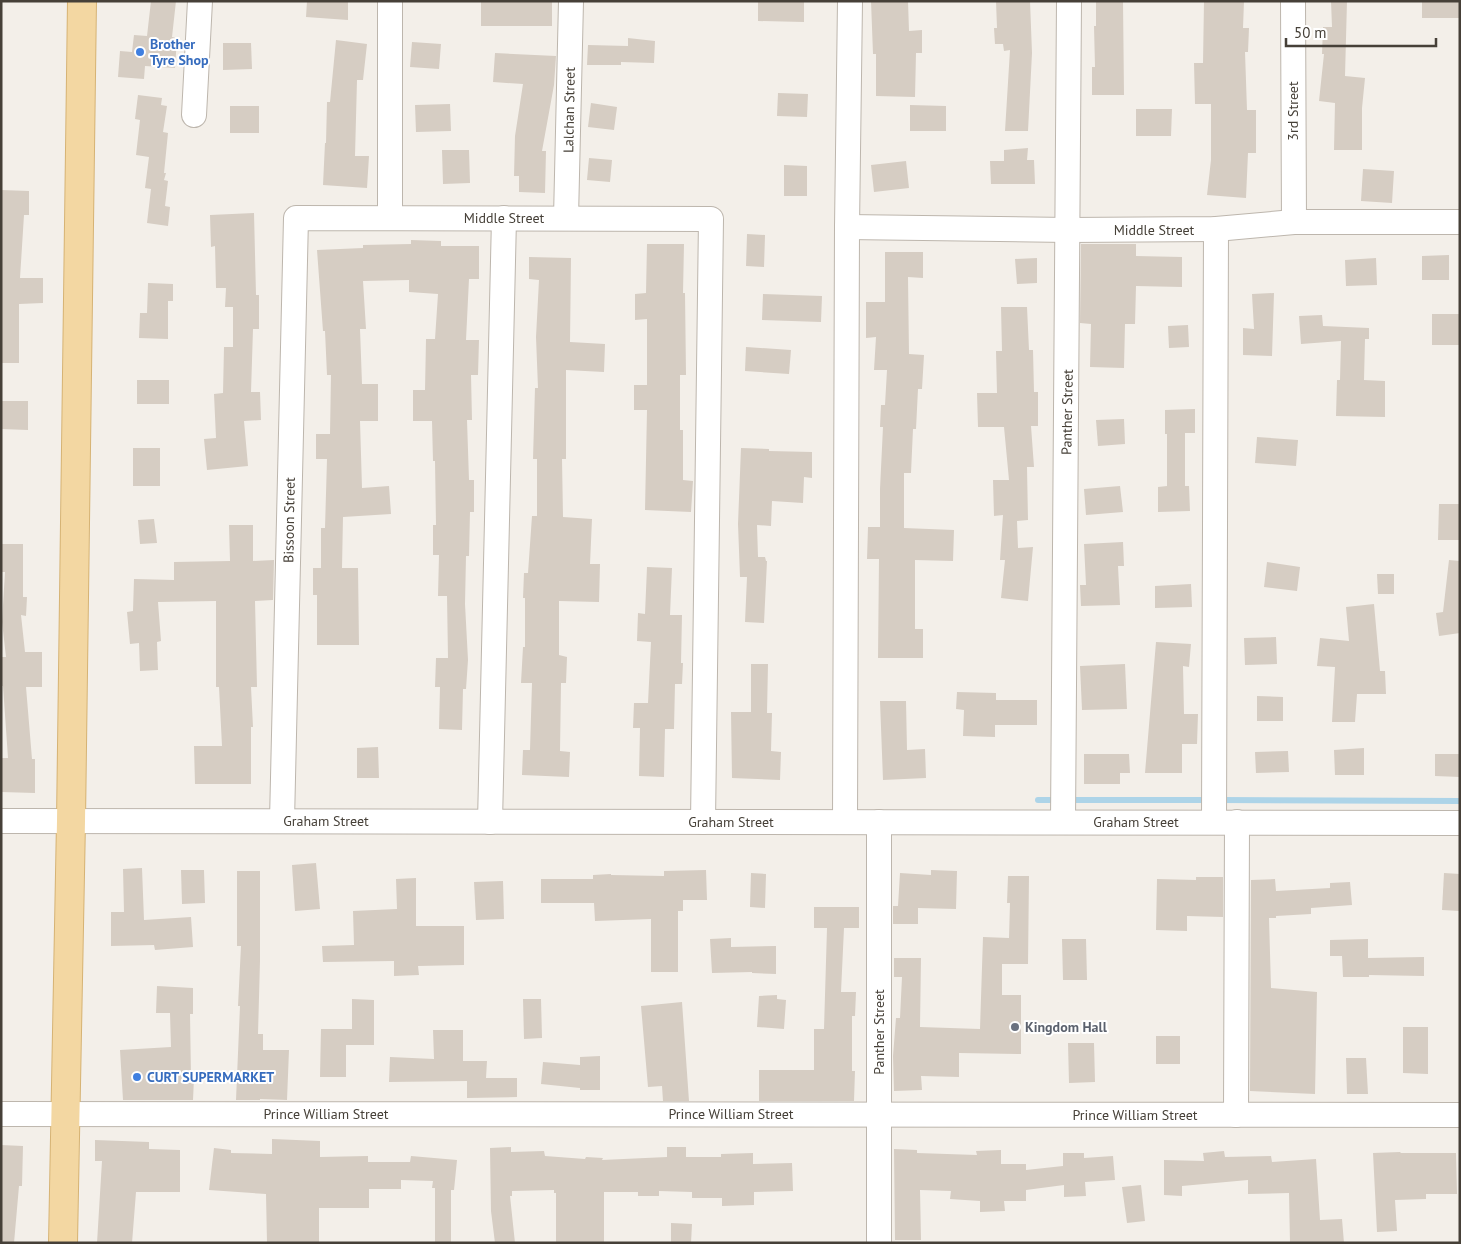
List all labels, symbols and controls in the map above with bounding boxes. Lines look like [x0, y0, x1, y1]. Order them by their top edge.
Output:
scale bar [1286, 15, 1436, 47]
text: 50 m [1294, 23, 1327, 42]
place label: Brother Tyre Shop [150, 35, 209, 69]
marker: Brother Tyre Shop [134, 46, 146, 58]
street label: Lalchan Street [559, 67, 579, 153]
street label: 3rd Street [1284, 81, 1302, 141]
street label: Middle Street [464, 209, 545, 227]
street label: Middle Street [1114, 221, 1195, 239]
street label: Panther Street [1057, 369, 1077, 455]
street label: Bissoon Street [279, 477, 299, 563]
street label: Graham Street [283, 812, 369, 830]
street label: Graham Street [688, 813, 774, 831]
street label: Graham Street [1093, 813, 1179, 831]
street label: Panther Street [870, 989, 888, 1075]
place label: Kingdom Hall [1025, 1018, 1108, 1036]
marker: Kingdom Hall [1009, 1021, 1021, 1033]
place label: CURT SUPERMARKET [147, 1068, 274, 1086]
marker: CURT SUPERMARKET [131, 1071, 143, 1083]
street label: Prince William Street [263, 1105, 389, 1123]
street label: Prince William Street [668, 1105, 794, 1123]
street label: Prince William Street [1072, 1106, 1198, 1124]

